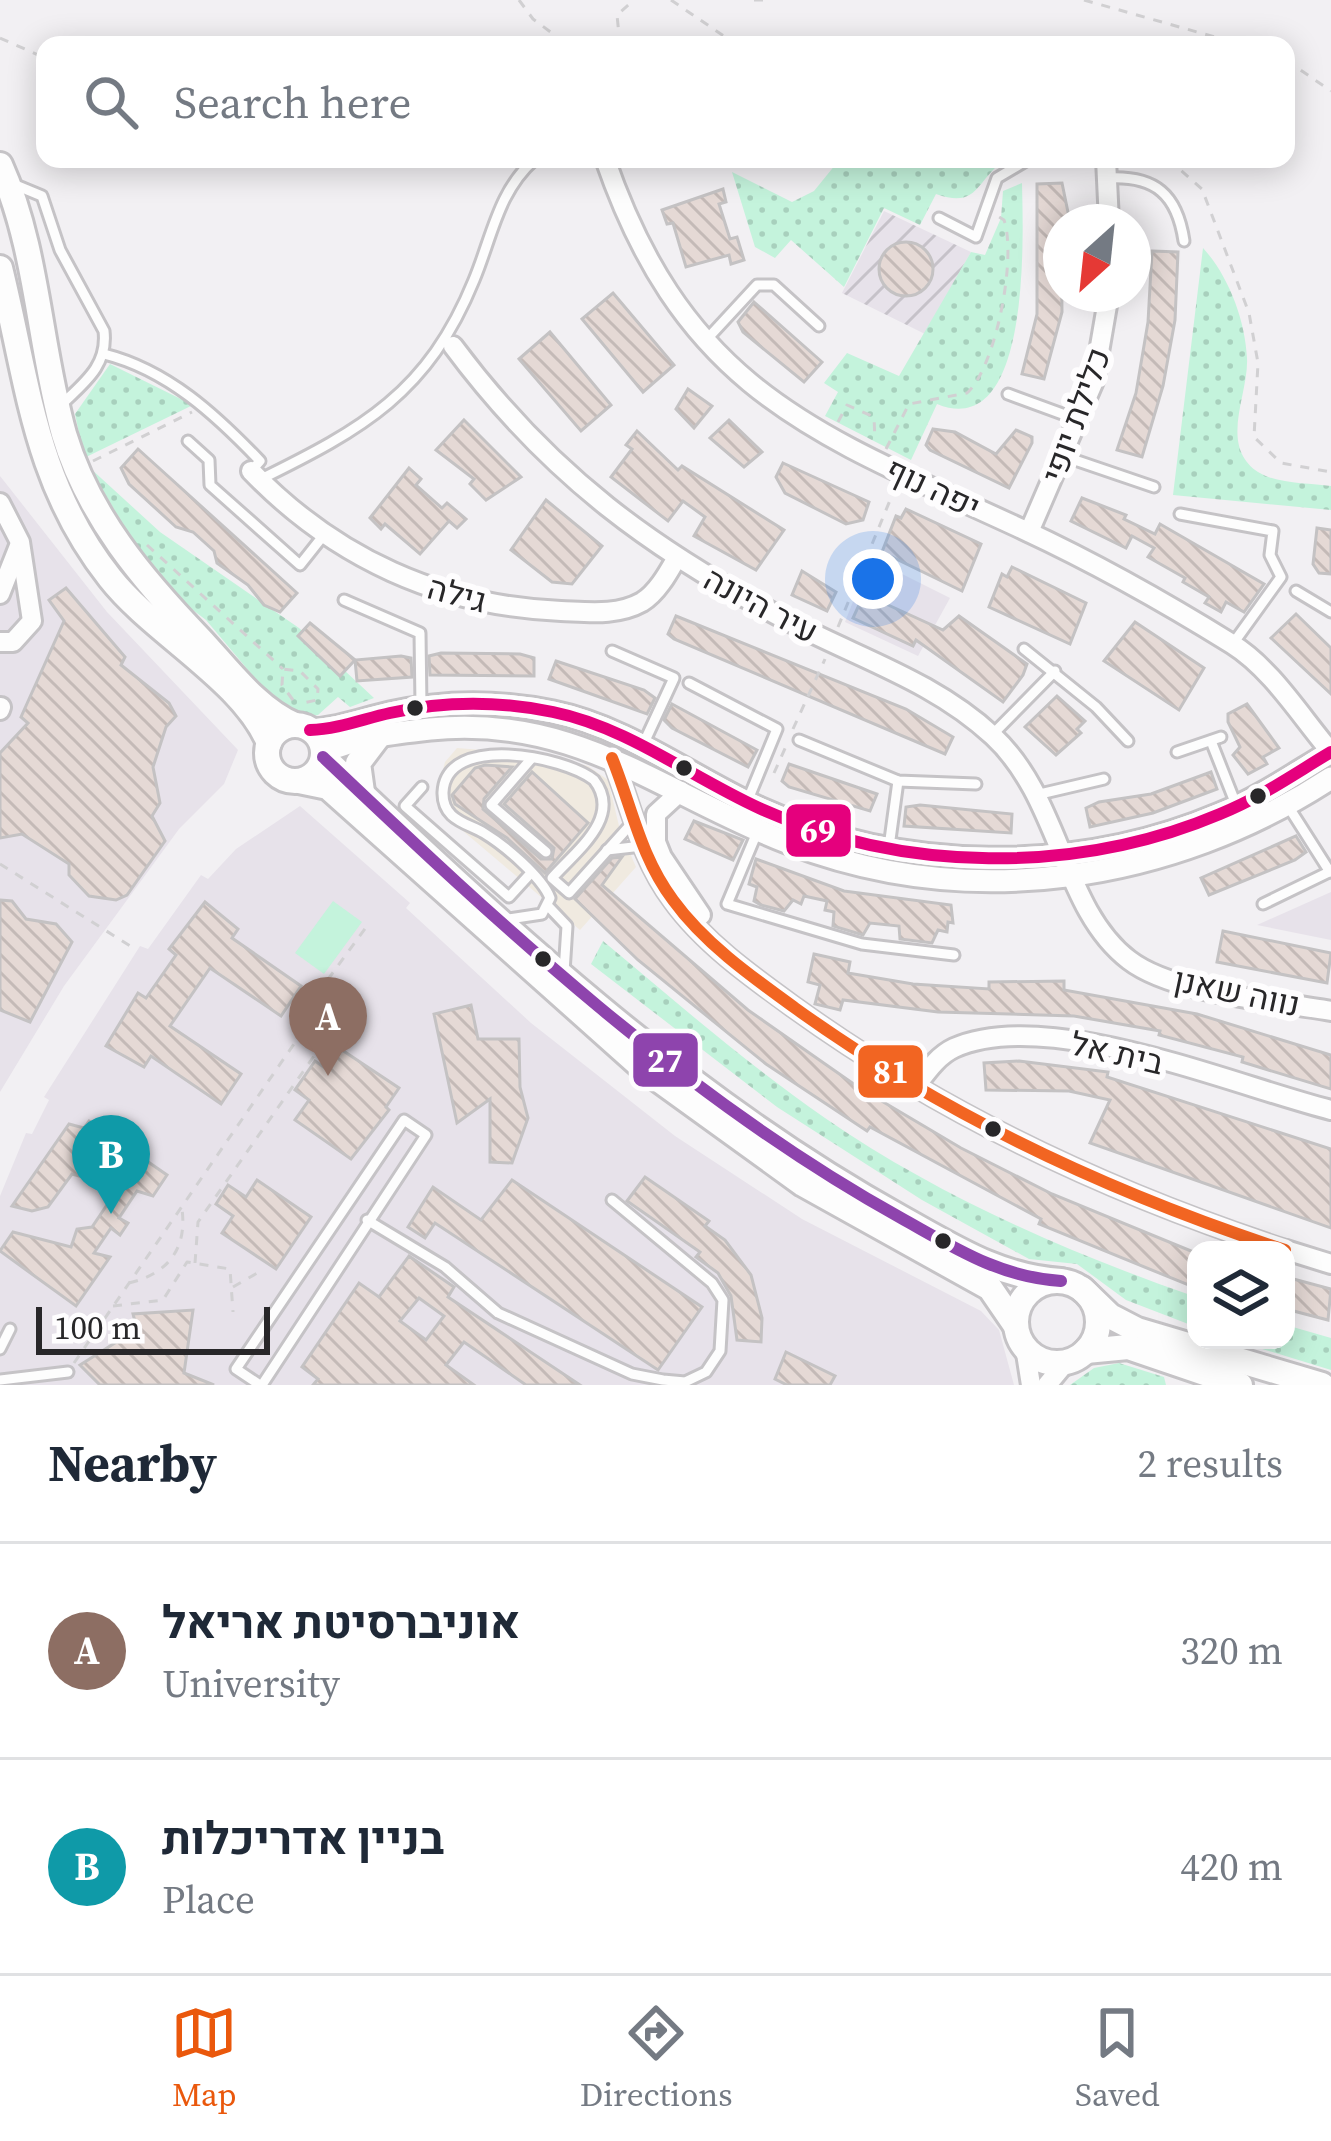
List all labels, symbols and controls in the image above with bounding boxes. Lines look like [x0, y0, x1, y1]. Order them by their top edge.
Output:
search box [36, 36, 1295, 168]
icon: search [78, 69, 144, 135]
text: Search here [174, 71, 411, 133]
north arrow [1043, 204, 1151, 312]
street label: כלילת יופי [1031, 341, 1121, 489]
street label: יפה נוף [879, 447, 987, 529]
your location [843, 549, 903, 609]
street label: עיר היונה [696, 556, 826, 654]
street label: גילה [423, 565, 491, 623]
unlabelled marker [404, 697, 426, 719]
unlabelled marker [673, 757, 695, 779]
unlabelled marker [1247, 785, 1269, 807]
line badge: 69 [784, 802, 853, 859]
text: 69 [800, 808, 836, 853]
unlabelled marker [532, 948, 554, 970]
street label: נווה שאנן [1170, 957, 1304, 1027]
pin: A [289, 977, 367, 1076]
street label: בית אל [1066, 1021, 1168, 1085]
line badge: 27 [631, 1031, 700, 1089]
text: 27 [647, 1038, 683, 1083]
line badge: 81 [856, 1043, 925, 1100]
text: 81 [873, 1049, 909, 1094]
pin: B [72, 1115, 150, 1214]
unlabelled marker [982, 1118, 1004, 1140]
unlabelled marker [932, 1230, 954, 1252]
map controls [1187, 1241, 1295, 1349]
button: layers [1187, 1241, 1295, 1349]
scale bar [36, 1301, 270, 1354]
text: 100 m [54, 1305, 141, 1350]
text: Nearby [48, 1428, 217, 1498]
text: 2 results [1138, 1437, 1283, 1490]
text: אוניברסיטת אריאל [162, 1591, 520, 1653]
text: A [74, 1624, 100, 1677]
text: 320 m [1180, 1624, 1283, 1677]
text: University [162, 1657, 340, 1710]
text: בניין אדריכלות [162, 1807, 444, 1869]
text: B [74, 1840, 100, 1893]
text: 420 m [1180, 1840, 1283, 1893]
text: Place [162, 1873, 255, 1926]
tab: Map [171, 2000, 237, 2117]
tab: Directions [580, 2000, 733, 2117]
tab: Saved [1075, 2000, 1160, 2117]

